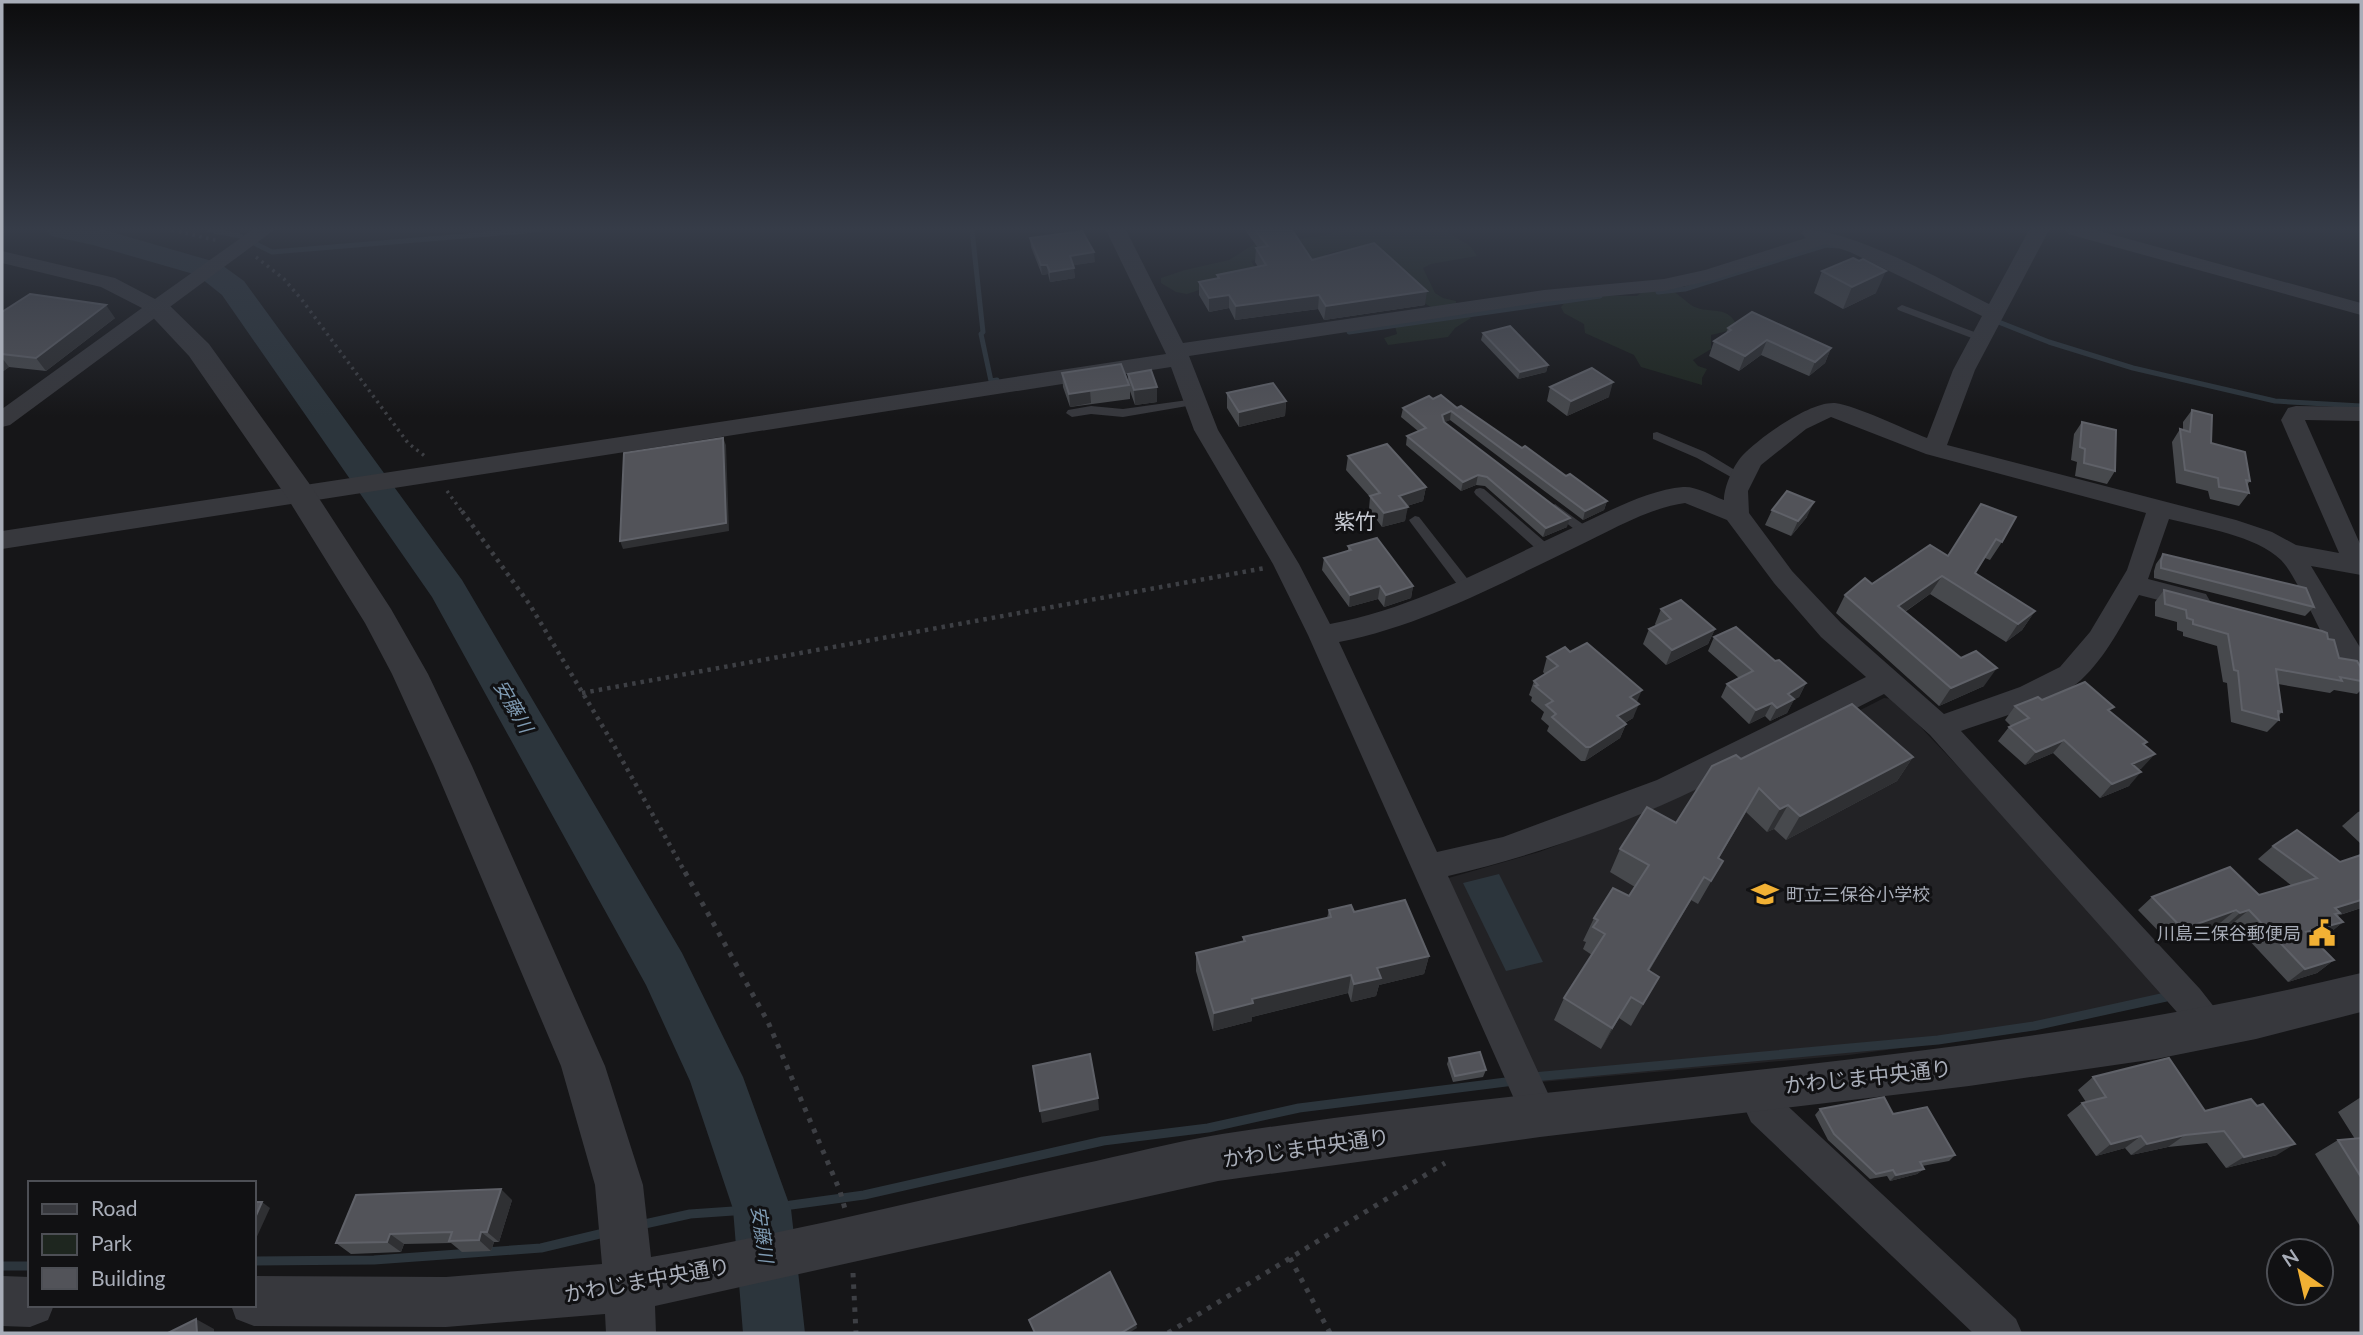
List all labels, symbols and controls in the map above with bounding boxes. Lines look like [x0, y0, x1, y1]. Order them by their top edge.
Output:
district label: 紫竹 [1334, 508, 1376, 533]
water label: 安藤川 [490, 676, 539, 738]
school or university icon: 町立三保谷小学校 [1750, 879, 1780, 909]
place label: 町立三保谷小学校 [1786, 883, 1930, 905]
public building icon: 川島三保谷郵便局 [2307, 918, 2337, 948]
place label: 川島三保谷郵便局 [2157, 922, 2301, 944]
street label: かわじま中央通り [1783, 1055, 1953, 1097]
street label: かわじま中央通り [1221, 1123, 1391, 1171]
legend [28, 1181, 256, 1307]
text: Road [91, 1195, 138, 1220]
water label: 安藤川 [748, 1204, 779, 1266]
text: Park [91, 1230, 132, 1255]
north arrow [2265, 1237, 2335, 1307]
text: N [2278, 1244, 2303, 1271]
street label: かわじま中央通り [562, 1252, 732, 1306]
text: Building [91, 1265, 166, 1290]

